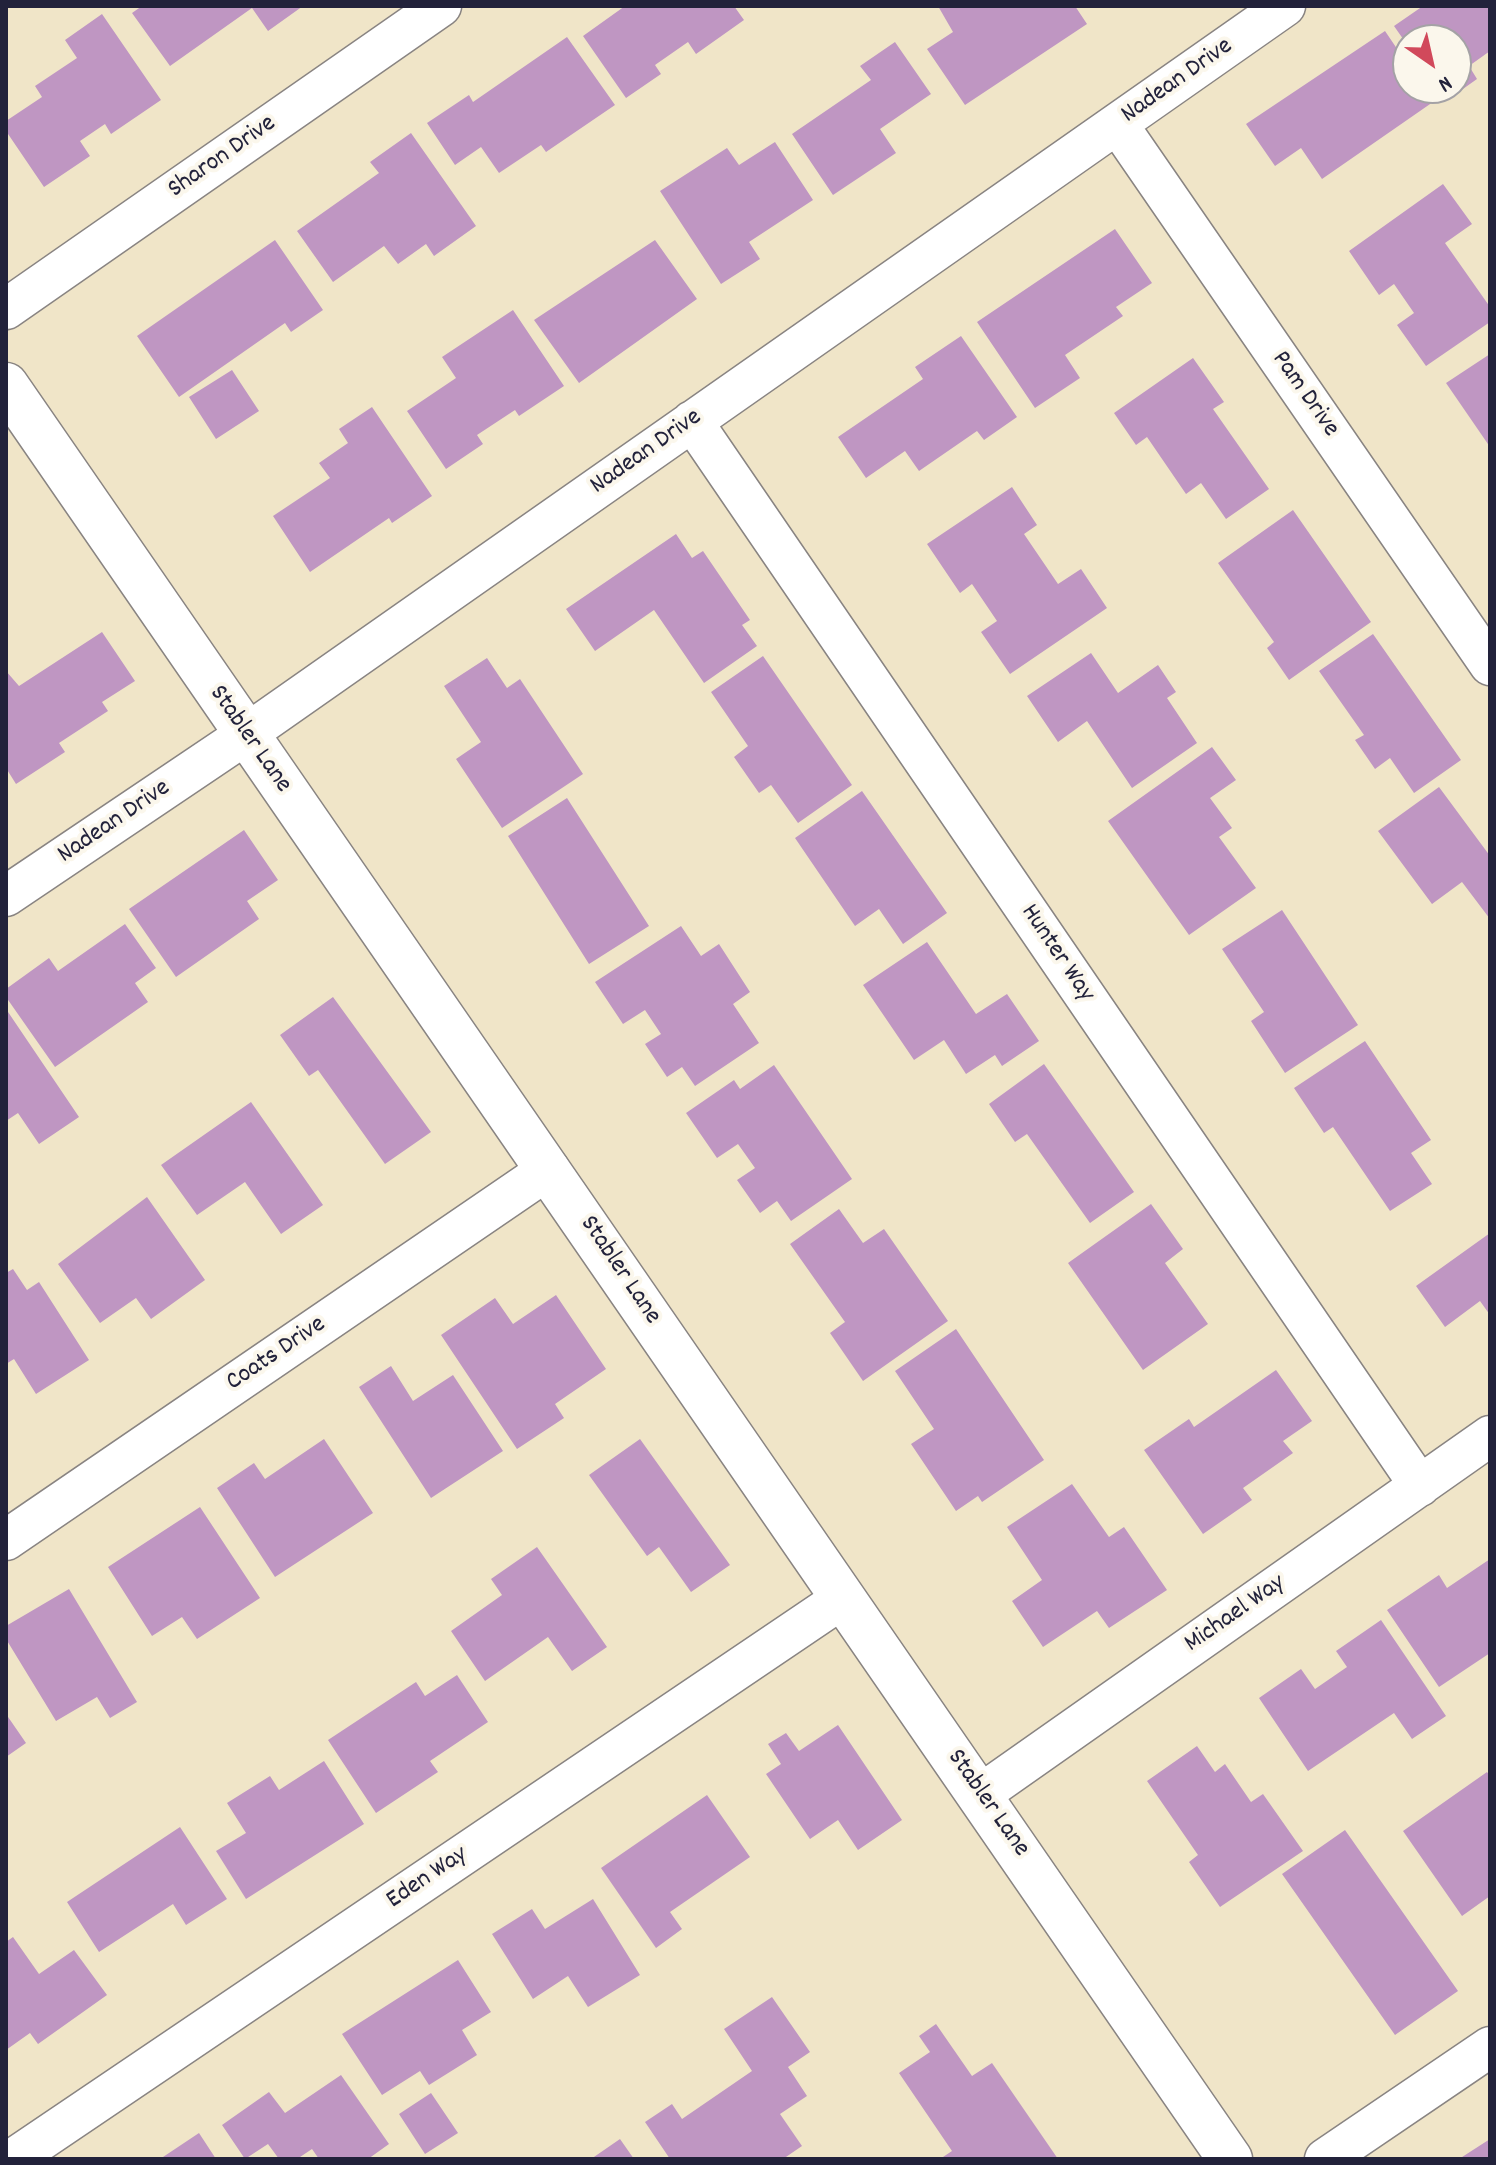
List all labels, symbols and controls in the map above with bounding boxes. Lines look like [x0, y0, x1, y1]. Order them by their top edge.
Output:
north arrow [1392, 24, 1472, 104]
street label: Nadean Drive [1116, 32, 1240, 132]
text: N [1431, 67, 1458, 99]
street label: Sharon Drive [163, 109, 283, 207]
street label: Pam Drive [1263, 346, 1345, 444]
street label: Nadean Drive [585, 403, 709, 503]
street label: Stabler Lane [201, 680, 297, 800]
street label: Nadean Drive [53, 774, 177, 872]
street label: Hunter Way [1012, 899, 1100, 1009]
street label: Stabler Lane [571, 1211, 667, 1331]
street label: Coats Drive [221, 1310, 333, 1400]
street label: Michael Way [1180, 1569, 1292, 1661]
street label: Stabler Lane [939, 1744, 1035, 1864]
street label: Eden Way [382, 1841, 474, 1917]

